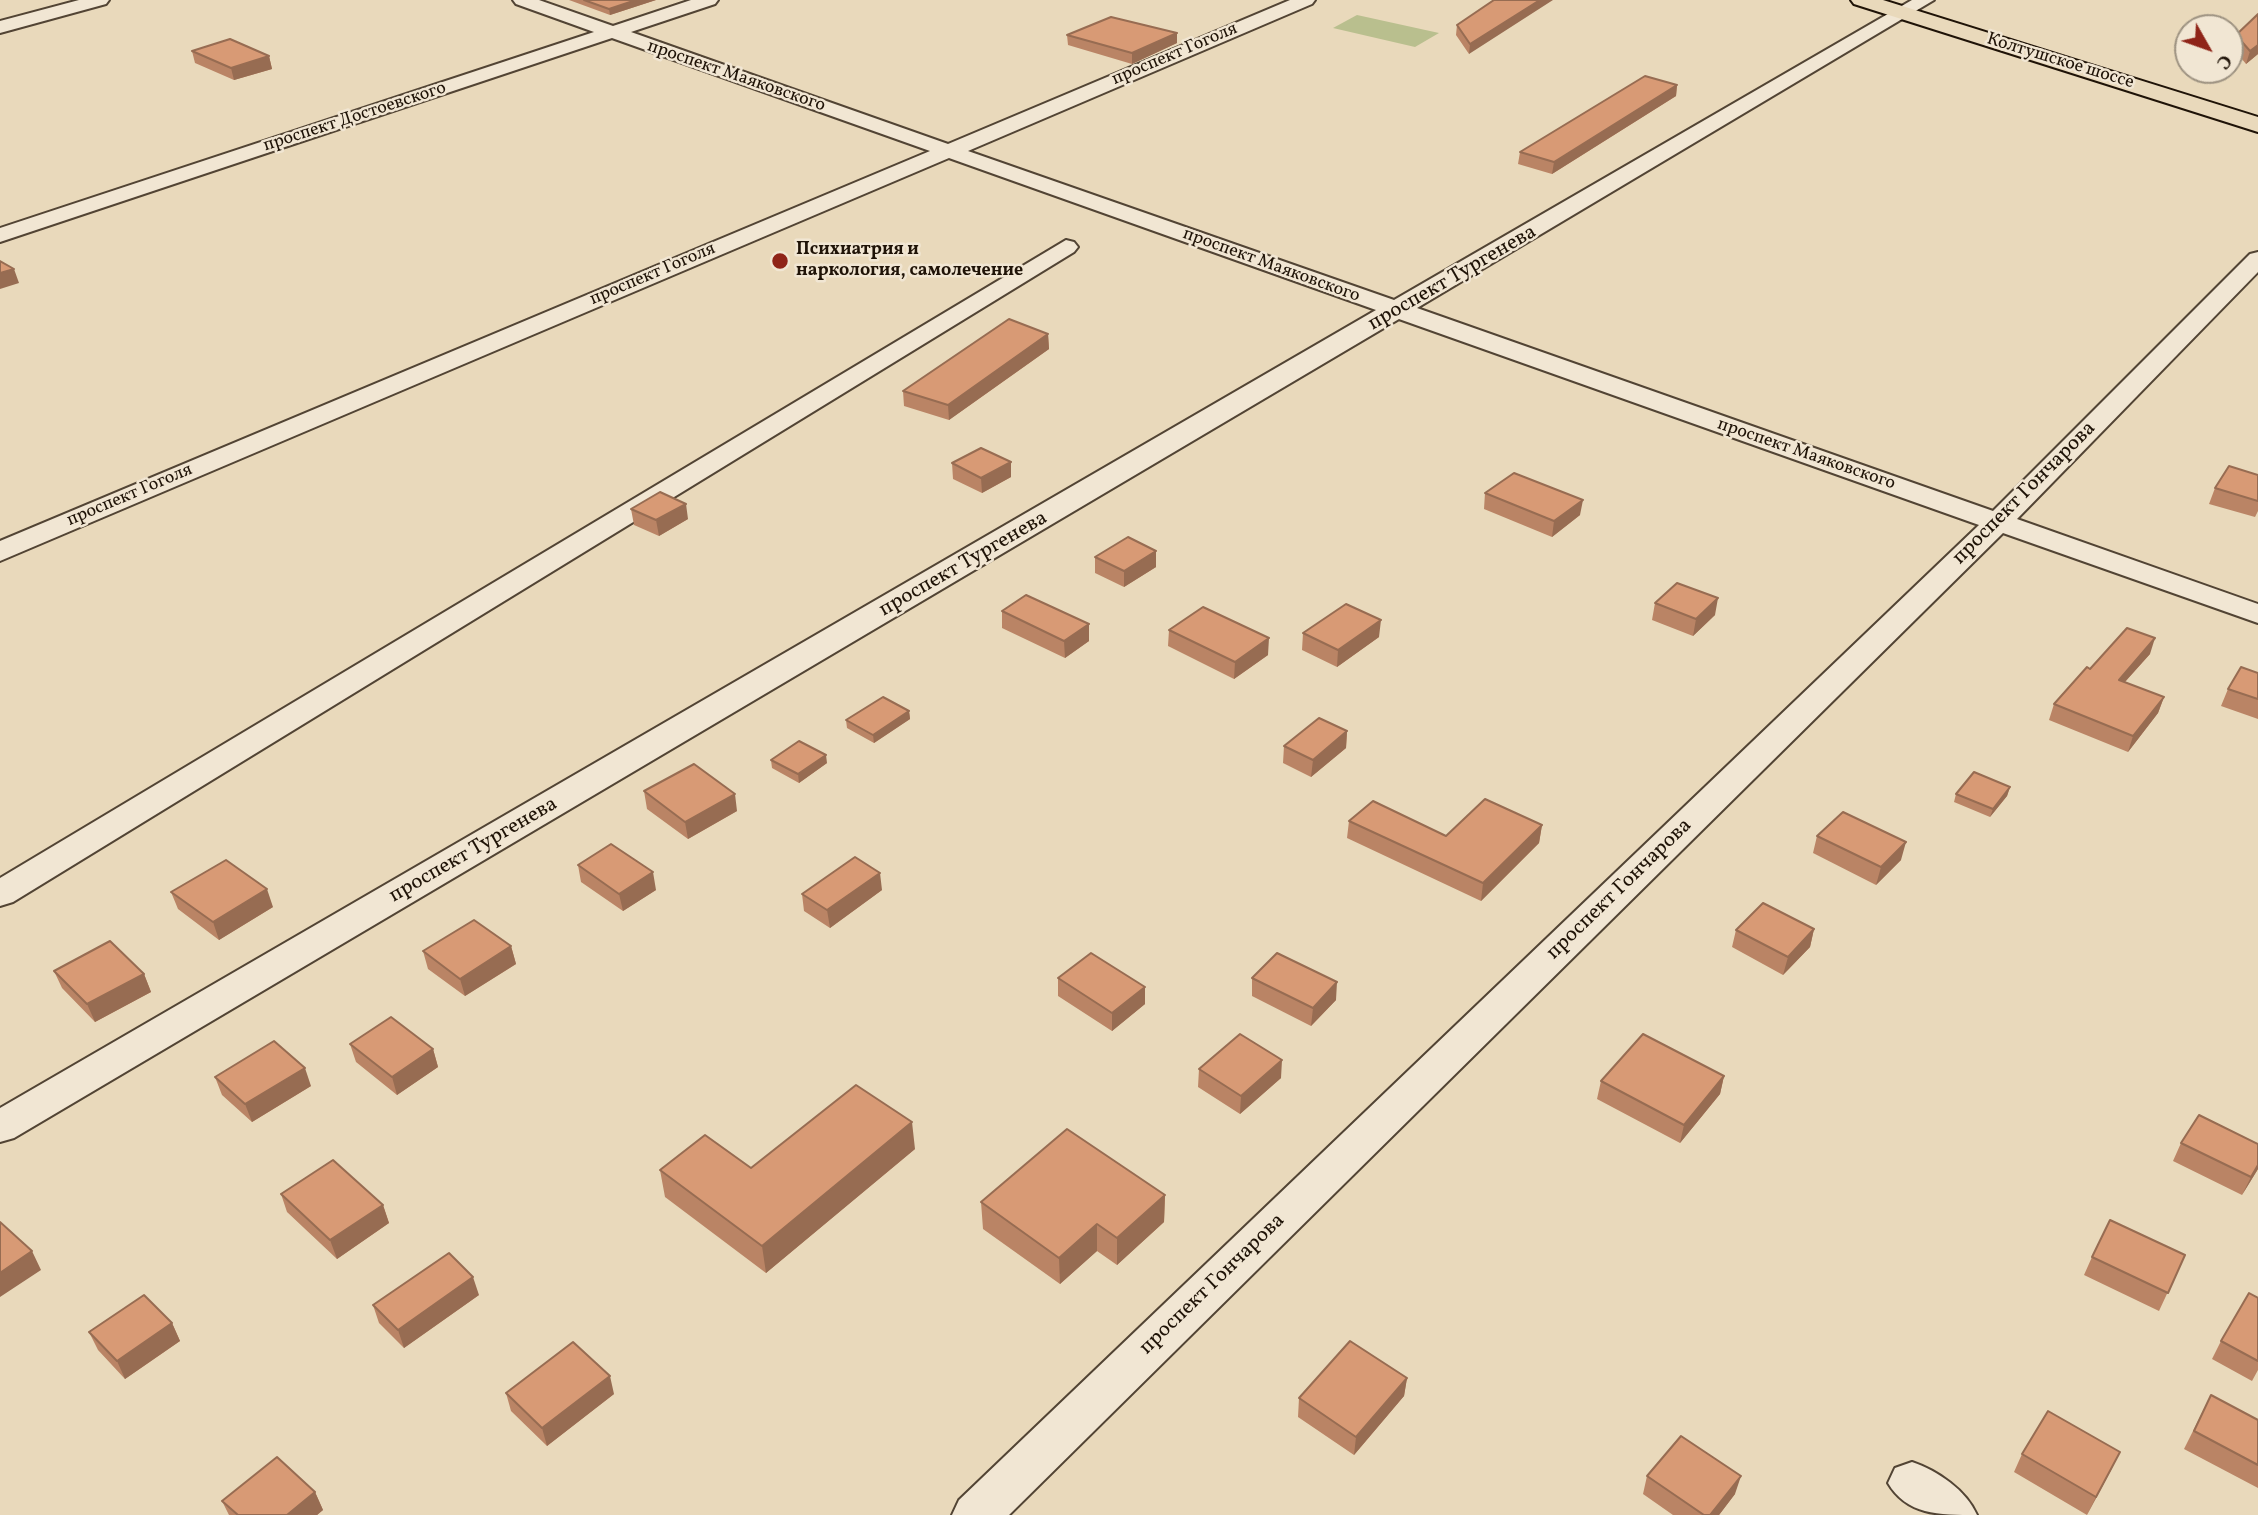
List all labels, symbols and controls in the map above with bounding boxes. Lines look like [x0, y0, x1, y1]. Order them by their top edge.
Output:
north arrow [2174, 14, 2244, 84]
street label: проспект Гоголя [1109, 19, 1241, 91]
street label: Колтушское шоссе [1984, 29, 2136, 95]
street label: проспект Маяковского [644, 36, 828, 118]
text: С [2210, 48, 2237, 74]
street label: проспект Достоевского [261, 78, 449, 158]
street label: проспект Тургенева [1364, 221, 1542, 337]
street label: проспект Маяковского [1179, 224, 1363, 308]
street label: проспект Гоголя [587, 239, 719, 311]
place label: Психиатрия и наркология, самолечение [796, 240, 1023, 282]
marker: Психиатрия и наркология, самолечение [770, 251, 790, 271]
street label: проспект Маяковского [1714, 414, 1898, 496]
street label: проспект Гончарова [1948, 417, 2102, 571]
street label: проспект Гоголя [64, 460, 196, 532]
street label: проспект Тургенева [875, 507, 1053, 623]
street label: проспект Тургенева [385, 793, 563, 909]
street label: проспект Гончарова [1542, 814, 1698, 966]
street label: проспект Гончарова [1135, 1209, 1291, 1361]

